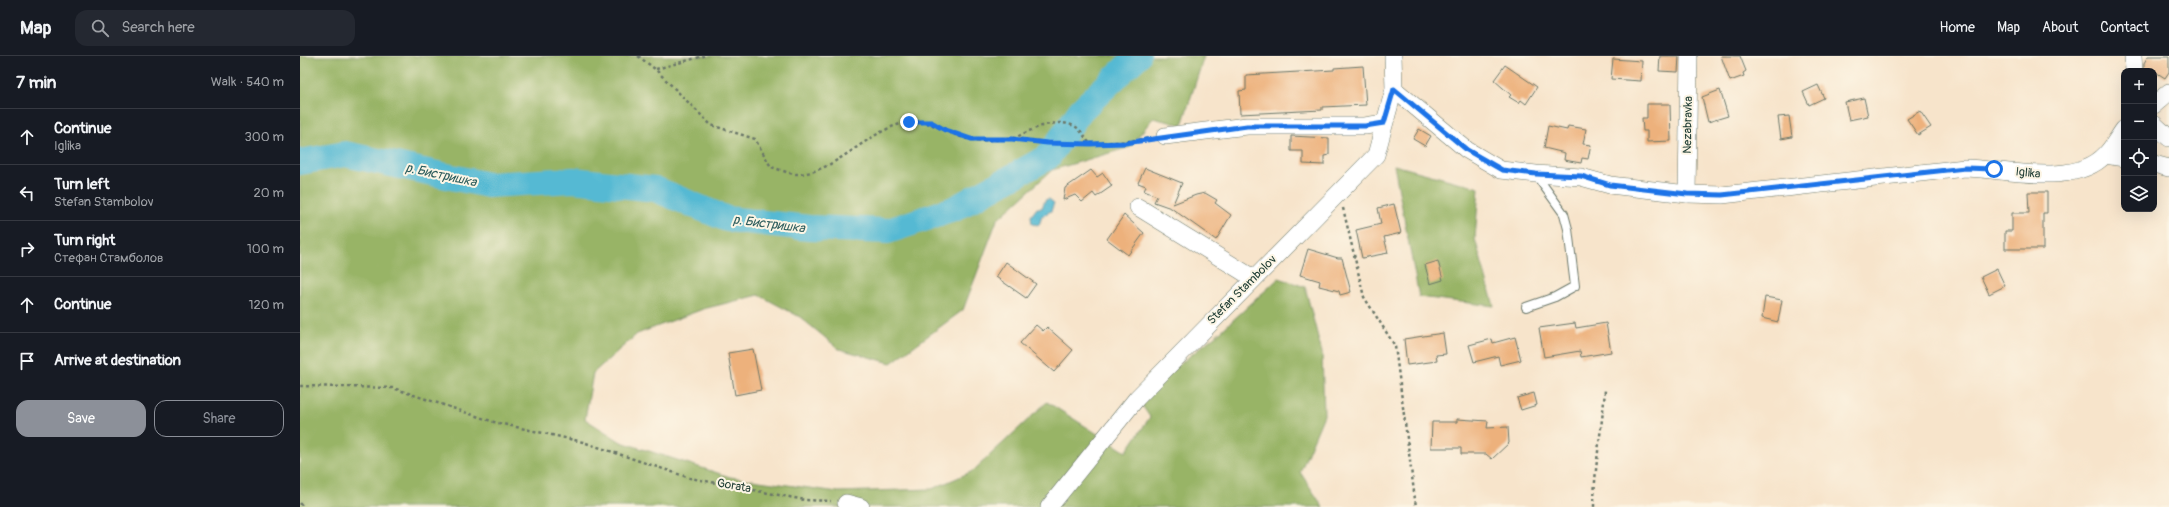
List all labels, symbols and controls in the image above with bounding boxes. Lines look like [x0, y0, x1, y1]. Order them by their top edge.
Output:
search box [75, 10, 355, 46]
text: Map [20, 16, 51, 40]
icon: search [89, 17, 111, 39]
text: Search here [121, 18, 195, 37]
text: Home [1940, 19, 1975, 36]
text: Map [1997, 19, 2020, 36]
text: About [2042, 19, 2078, 36]
text: Contact [2100, 19, 2149, 36]
map controls [2121, 68, 2157, 212]
button: + [2121, 68, 2157, 104]
text: 7 min [16, 72, 56, 93]
text: Walk · 540 m [211, 74, 284, 90]
street label: Nezabravka [1680, 96, 1696, 154]
button: − [2121, 104, 2157, 140]
route end [900, 113, 918, 131]
text: Continue [54, 119, 112, 138]
icon: ahead [16, 126, 38, 148]
text: 300 m [245, 129, 284, 145]
text: Iglika [54, 138, 81, 154]
button: locate [2121, 140, 2157, 176]
water label: р. Бистришка [404, 160, 479, 191]
route start [1985, 160, 2003, 178]
street label: Iglika [2015, 164, 2042, 182]
text: Turn left [54, 175, 110, 194]
button: layers [2121, 176, 2157, 212]
icon: left [16, 182, 38, 204]
text: 20 m [253, 185, 284, 201]
text: Stefan Stambolov [54, 194, 154, 210]
water label: р. Бистришка [732, 212, 807, 236]
text: Turn right [54, 231, 115, 250]
icon: right [16, 238, 38, 260]
text: 100 m [247, 241, 284, 257]
text: Стефан Стамболов [54, 250, 163, 266]
street label: Stefan Stambolov [1204, 252, 1280, 328]
icon: ahead [16, 294, 38, 316]
text: Continue [54, 295, 112, 314]
text: 120 m [248, 297, 284, 313]
icon: arrive [16, 350, 38, 372]
text: Arrive at destination [54, 351, 181, 370]
button: Save [16, 400, 146, 437]
button: Share [154, 400, 284, 437]
street label: Gorata [716, 476, 753, 496]

